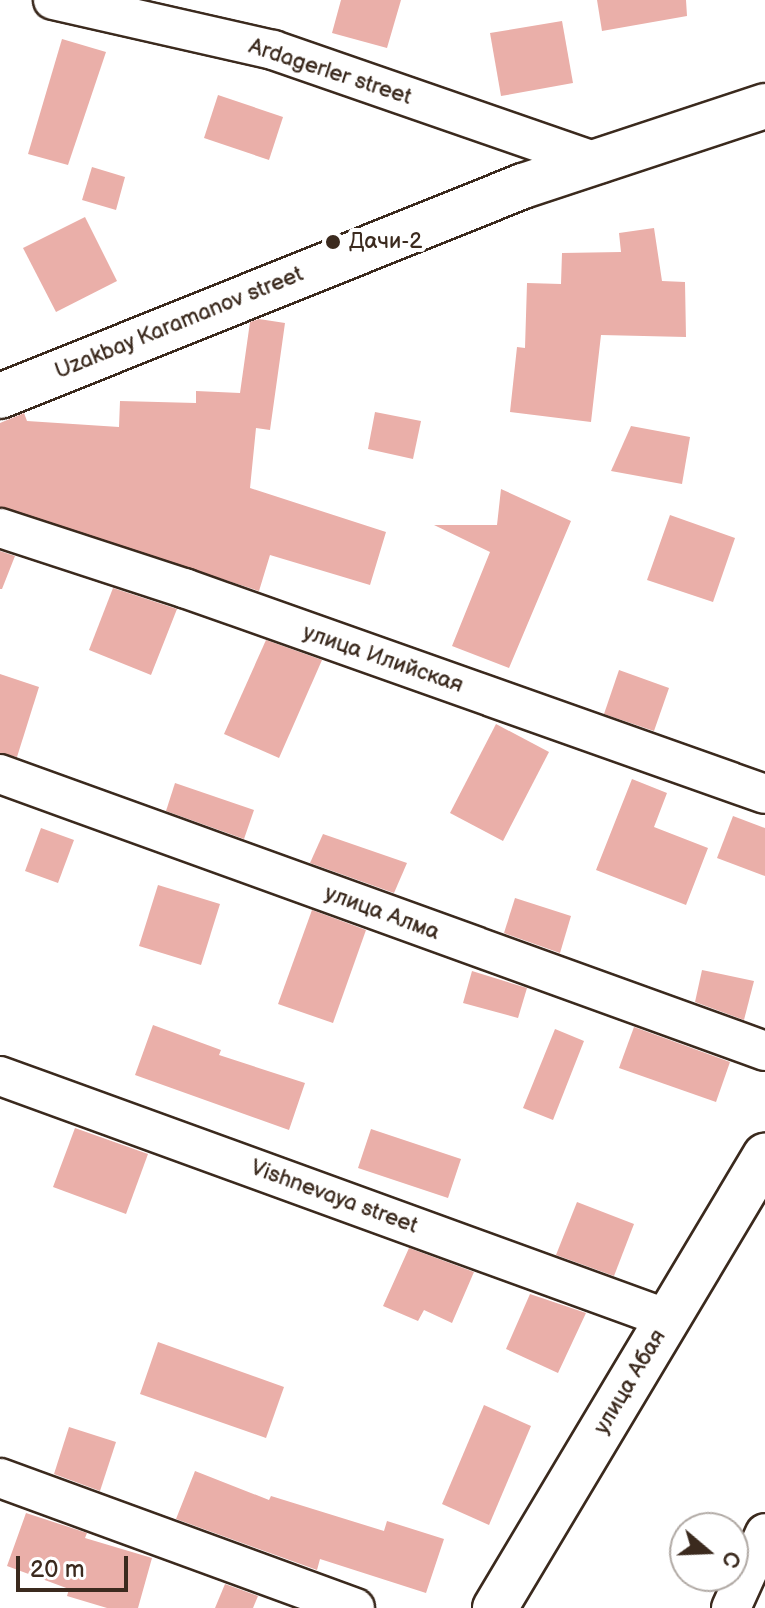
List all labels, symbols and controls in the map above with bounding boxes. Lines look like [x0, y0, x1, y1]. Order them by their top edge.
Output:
street label: Ardagerler street [245, 33, 415, 111]
place label: Дачи-2 [349, 229, 422, 255]
marker: Дачи-2 [324, 233, 342, 251]
street label: Uzakbay Karamanov street [50, 261, 308, 385]
street label: улица Илийская [299, 619, 467, 699]
street label: улица Алма [321, 880, 443, 946]
street label: Vishnevaya street [247, 1155, 421, 1239]
street label: улица Абая [588, 1325, 672, 1439]
north arrow [669, 1512, 749, 1592]
scale bar [20, 1540, 132, 1590]
text: С [715, 1548, 746, 1571]
text: 20 m [30, 1555, 85, 1584]

